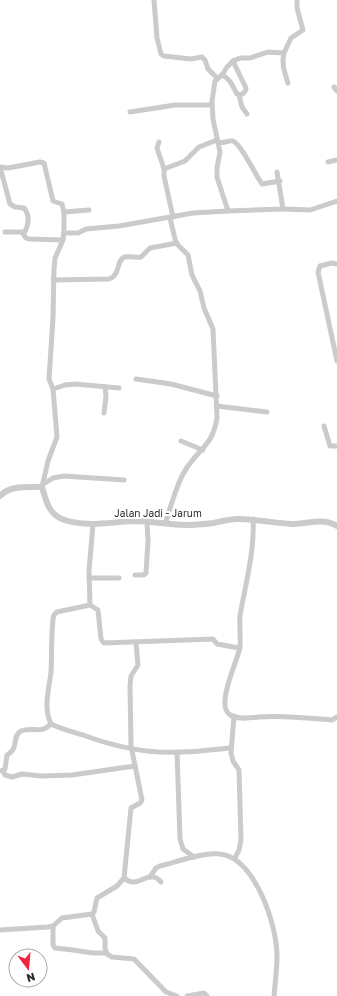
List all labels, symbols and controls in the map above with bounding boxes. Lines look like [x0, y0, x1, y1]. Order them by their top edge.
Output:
street label: Jalan Jadi - Jarum [114, 507, 202, 519]
north arrow [8, 948, 48, 988]
text: N [25, 971, 37, 985]

